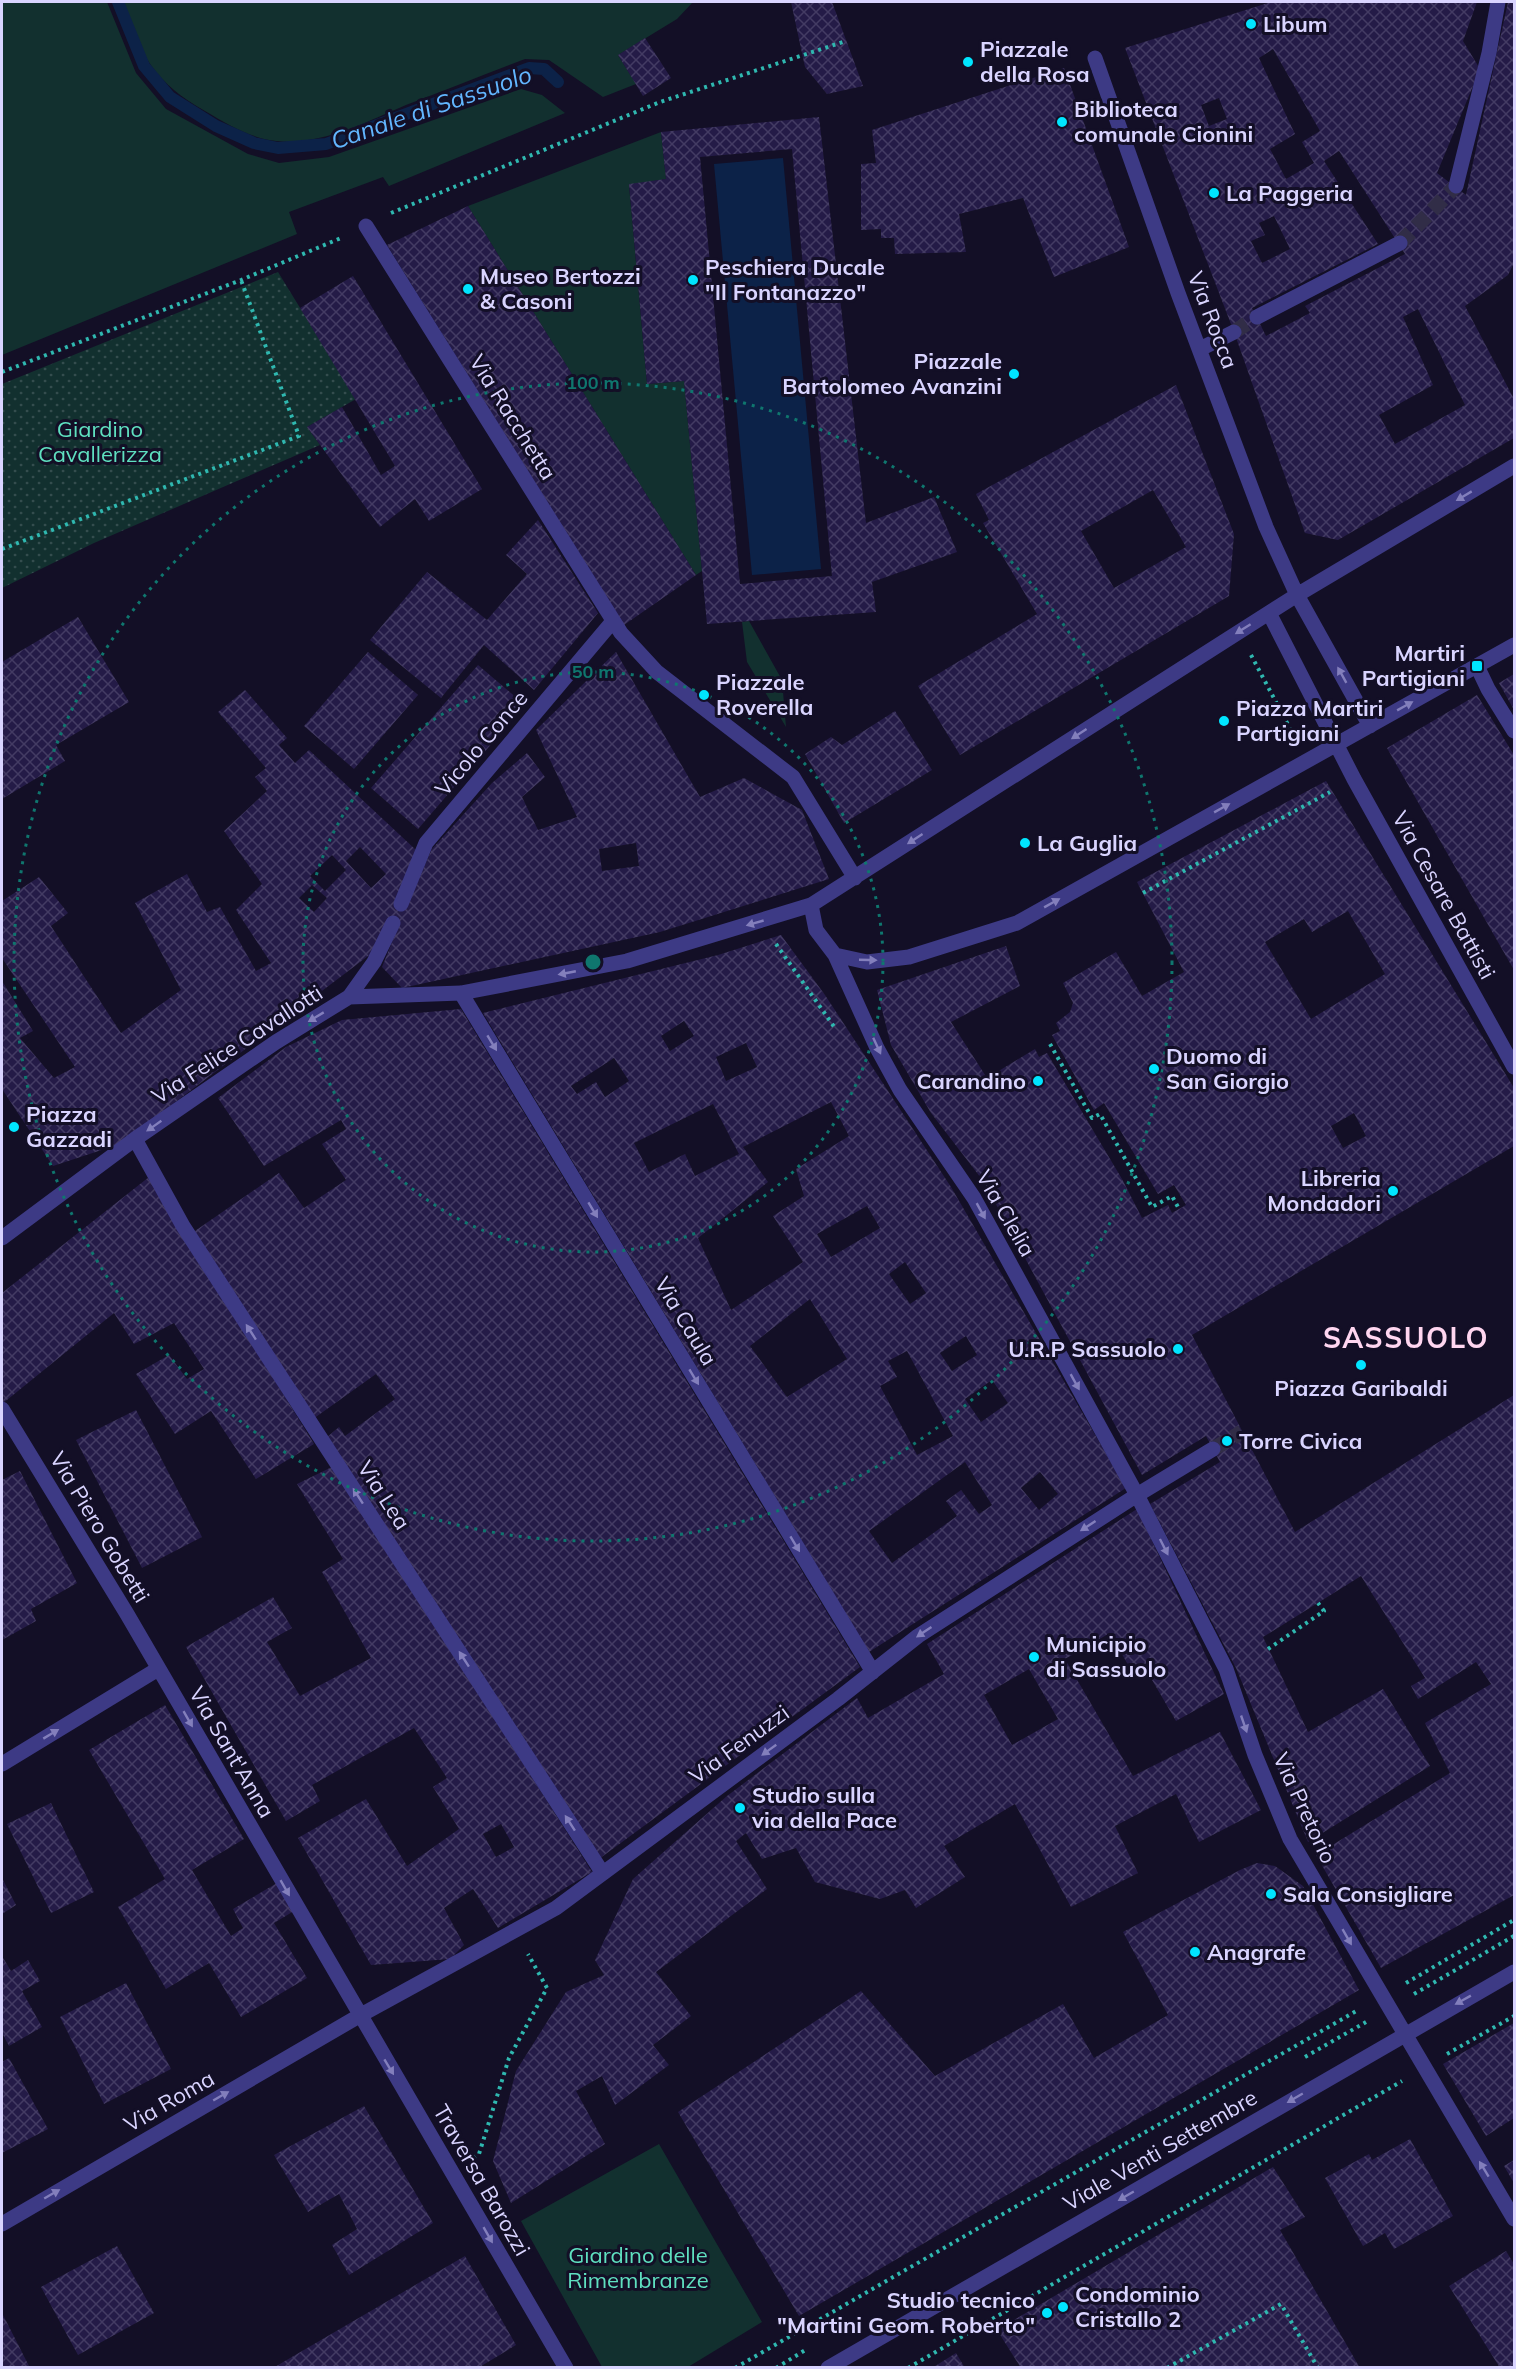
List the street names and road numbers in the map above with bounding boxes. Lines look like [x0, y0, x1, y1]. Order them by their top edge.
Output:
street label: Via Rocca [1182, 267, 1244, 373]
street label: Via Racchetta [463, 349, 563, 485]
street label: Vicolo Conce [429, 684, 533, 802]
street label: Via Cesare Battisti [1386, 806, 1502, 984]
street label: Via Felice Cavallotti [146, 978, 328, 1110]
street label: Via Clelia [970, 1165, 1042, 1261]
street label: Via Caula [649, 1272, 723, 1370]
street label: Via Piero Gobetti [44, 1446, 156, 1608]
street label: Via Lea [351, 1455, 417, 1535]
street label: Via Sant'Anna [183, 1681, 281, 1823]
street label: Via Fenuzzi [683, 1698, 795, 1790]
street label: Via Pretorio [1267, 1748, 1343, 1868]
street label: Via Roma [119, 2064, 219, 2138]
street label: Viale Venti Settembre [1058, 2083, 1262, 2217]
street label: Traversa Barozzi [427, 2099, 537, 2261]

